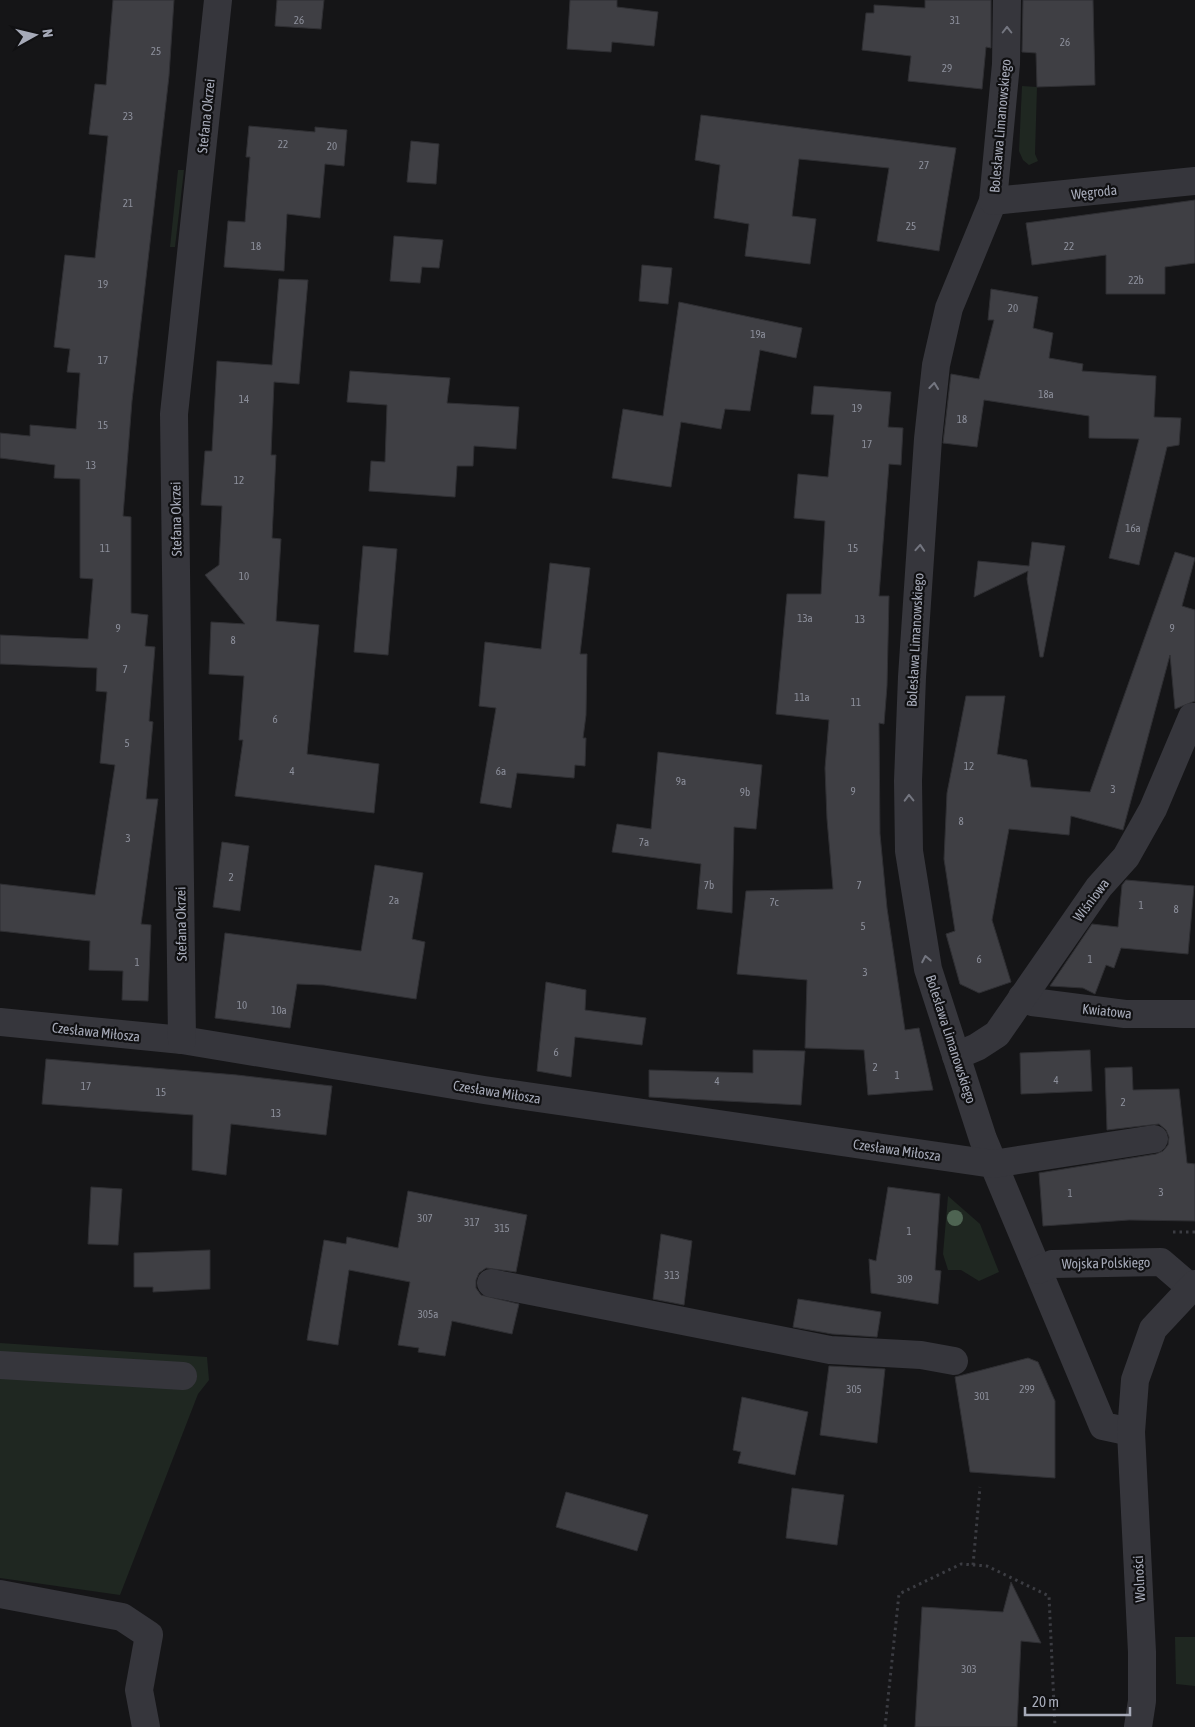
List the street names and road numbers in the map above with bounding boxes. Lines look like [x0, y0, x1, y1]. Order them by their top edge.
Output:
street label: Bolesława Limanowskiego [986, 58, 1014, 194]
street label: Stefana Okrzei [194, 78, 218, 154]
street label: Węgroda [1070, 182, 1118, 202]
street label: Stefana Okrzei [167, 482, 185, 556]
street label: Bolesława Limanowskiego [903, 573, 927, 707]
street label: Wiśniowa [1070, 875, 1112, 925]
street label: Stefana Okrzei [172, 887, 190, 961]
street label: Bolesława Limanowskiego [923, 973, 979, 1105]
street label: Kwiatowa [1082, 1000, 1132, 1022]
street label: Czesława Miłosza [51, 1019, 141, 1045]
street label: Czesława Miłosza [452, 1077, 542, 1107]
street label: Czesława Miłosza [852, 1136, 942, 1164]
street label: Wojska Polskiego [1062, 1254, 1150, 1272]
street label: Wolności [1130, 1555, 1148, 1603]

